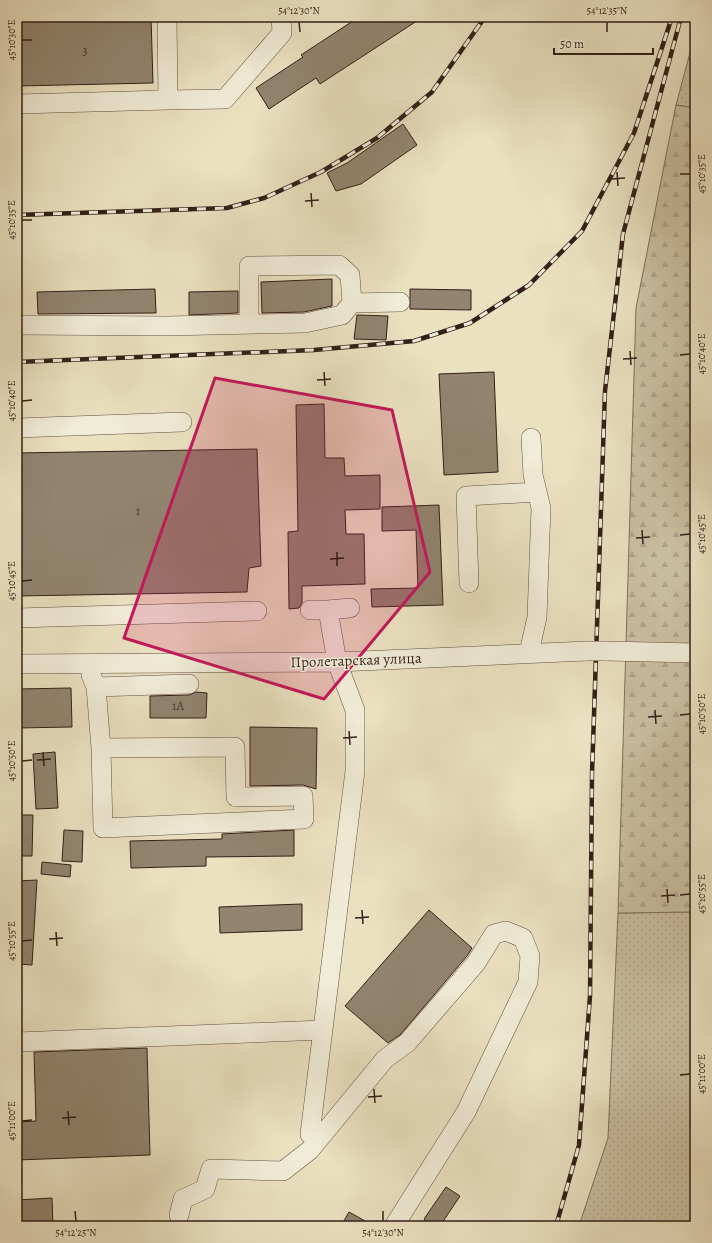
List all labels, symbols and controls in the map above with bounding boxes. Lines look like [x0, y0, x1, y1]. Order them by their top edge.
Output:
text: 54°12'30"N [278, 4, 320, 17]
text: 54°12'35"N [587, 4, 627, 17]
text: 45°10'30"E [5, 20, 18, 60]
scale bar [554, 30, 653, 56]
text: 50 m [560, 36, 584, 52]
house number: 3 [82, 42, 88, 59]
text: 45°10'35"E [695, 154, 708, 194]
text: 45°10'35"E [5, 200, 18, 240]
text: 45°10'40"E [695, 333, 708, 375]
text: 45°10'40"E [5, 380, 18, 422]
house number: 1 [136, 502, 141, 519]
text: 45°10'45"E [695, 514, 708, 554]
text: 45°10'45"E [5, 561, 18, 601]
street label: Пролетарская улица [290, 648, 422, 672]
text: 45°10'50"E [695, 693, 708, 734]
house number: 1А [172, 697, 184, 714]
text: 45°10'50"E [5, 740, 18, 781]
text: 45°10'55"E [695, 874, 708, 914]
text: 45°10'55"E [5, 921, 18, 961]
text: 45°11'00"E [695, 1054, 708, 1094]
text: 45°11'00"E [5, 1101, 18, 1141]
text: 54°12'25"N [56, 1226, 97, 1239]
text: 54°12'30"N [362, 1226, 404, 1239]

